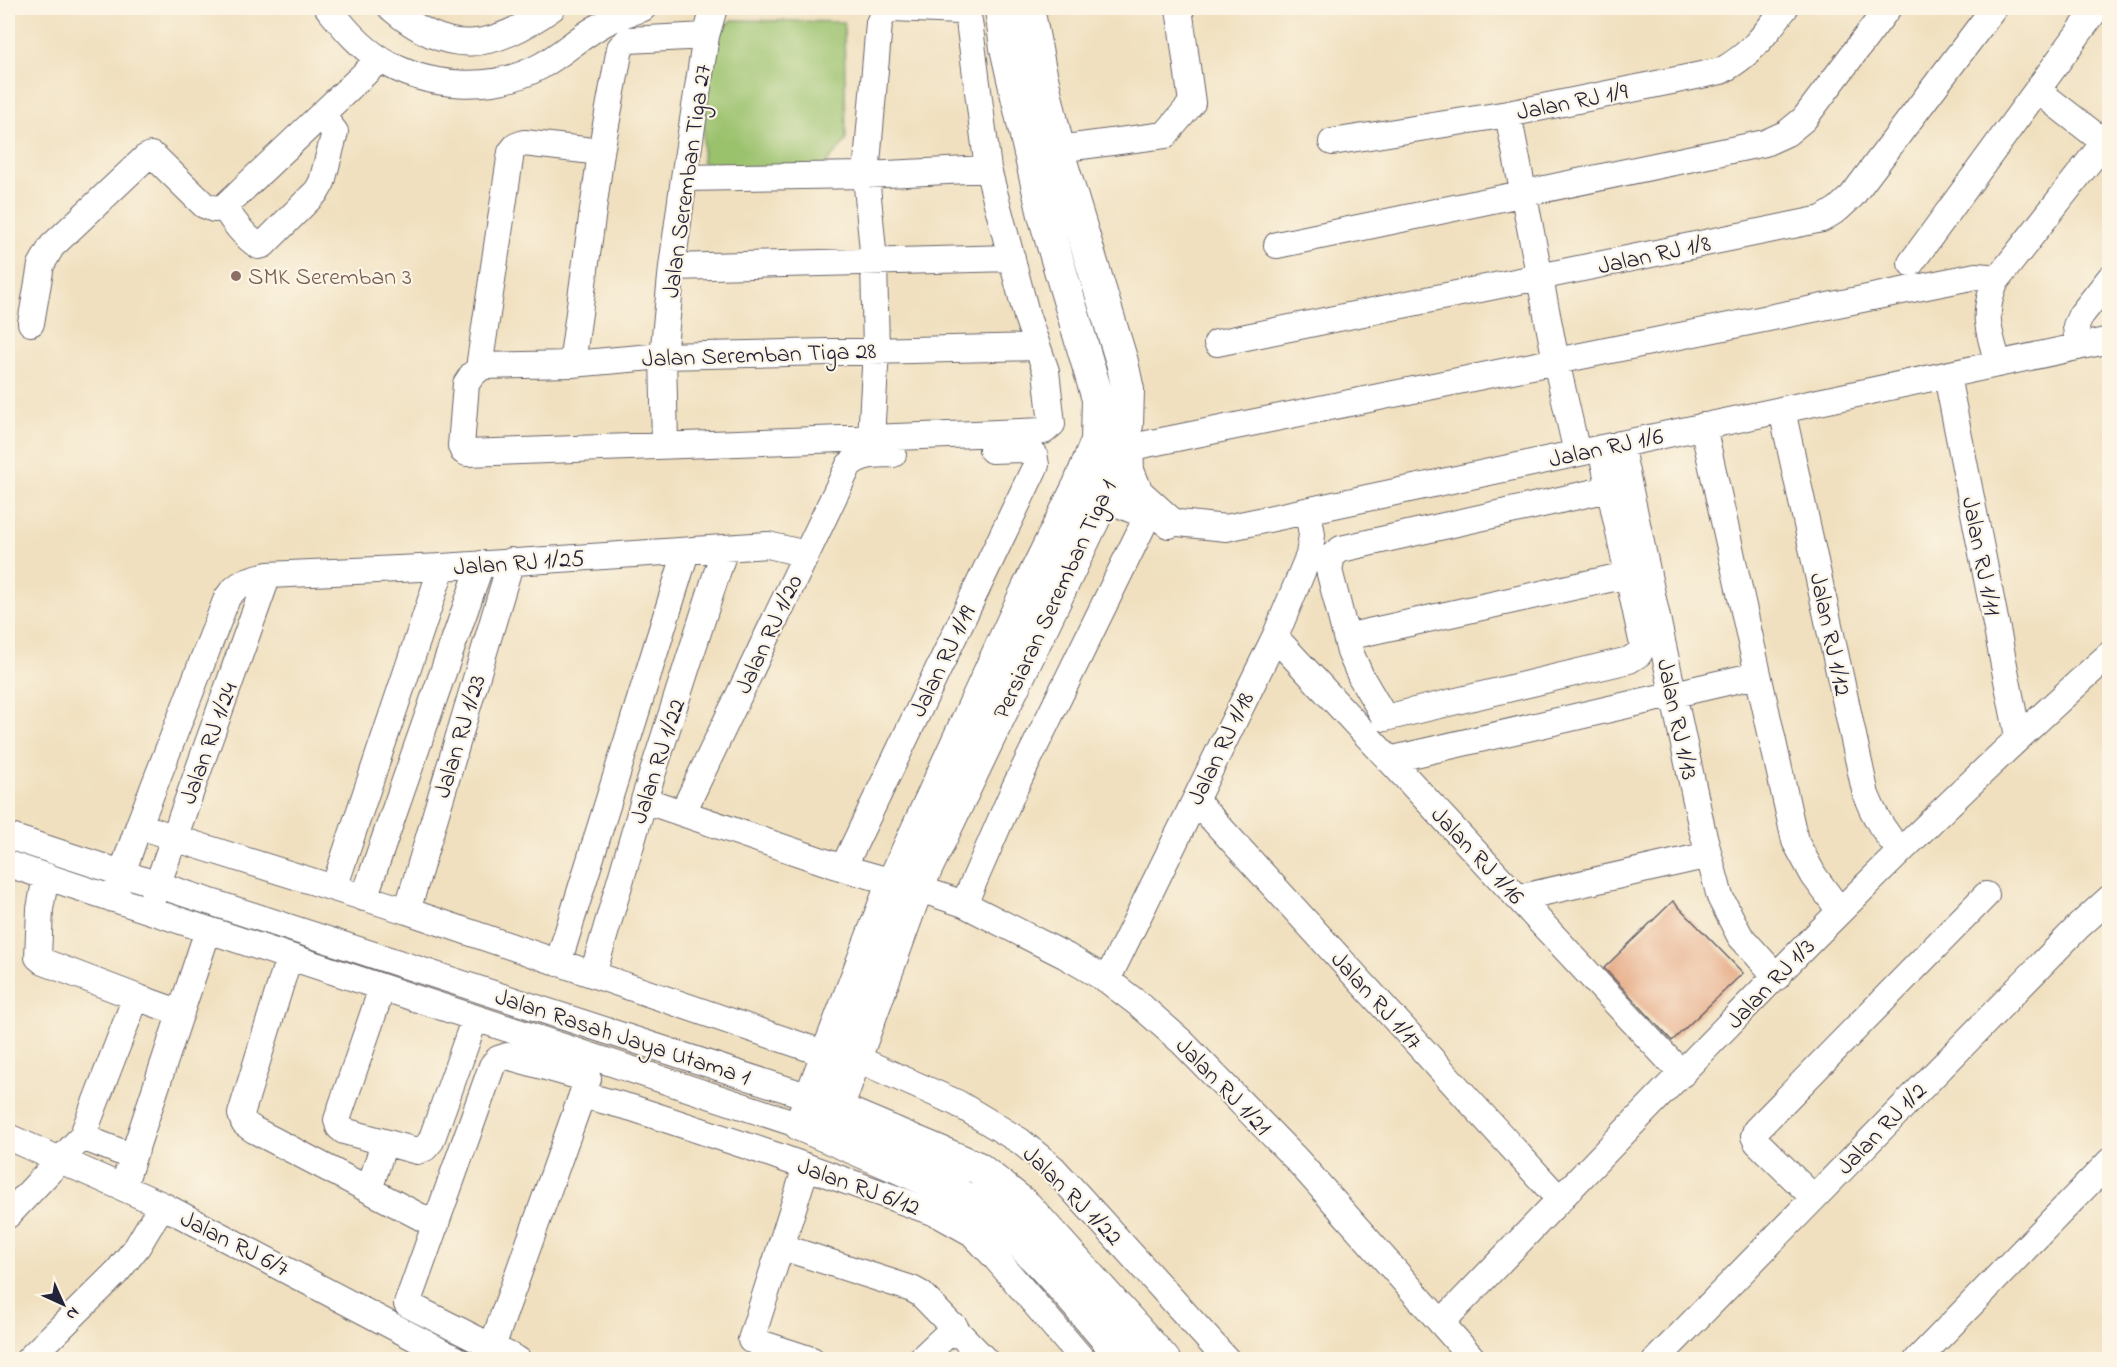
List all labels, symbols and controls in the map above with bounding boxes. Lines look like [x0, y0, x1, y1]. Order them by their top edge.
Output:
street label: Jalan Seremban Tiga 27 [655, 62, 722, 300]
street label: Jalan RJ 1/9 [1514, 75, 1632, 131]
street label: Jalan RJ 1/8 [1595, 227, 1714, 285]
place label: SMK Seremban 3 [248, 261, 412, 296]
marker: SMK Seremban 3 [229, 269, 243, 283]
street label: Jalan Seremban Tiga 28 [641, 335, 877, 378]
street label: Jalan RJ 1/6 [1546, 420, 1667, 479]
street label: Persiaran Seremban Tiga 1 [985, 474, 1127, 725]
street label: Jalan RJ 1/11 [1951, 494, 2008, 619]
street label: Jalan RJ 1/25 [453, 542, 586, 587]
street label: Jalan RJ 1/20 [727, 570, 813, 700]
street label: Jalan RJ 1/12 [1798, 570, 1859, 699]
street label: Jalan RJ 1/19 [902, 600, 987, 724]
street label: Jalan RJ 1/13 [1646, 656, 1705, 783]
street label: Jalan RJ 1/23 [426, 671, 497, 803]
street label: Jalan RJ 1/24 [172, 678, 249, 810]
street label: Jalan RJ 1/18 [1180, 687, 1265, 812]
street label: Jalan RJ 1/22 [623, 695, 696, 829]
street label: Jalan RJ 1/16 [1421, 800, 1531, 914]
street label: Jalan RJ 1/3 [1719, 931, 1824, 1038]
street label: Jalan RJ 1/17 [1321, 944, 1429, 1059]
street label: Jalan Rasah Jaya Utama 1 [490, 981, 755, 1097]
street label: Jalan RJ 1/21 [1166, 1031, 1278, 1145]
street label: Jalan RJ 1/2 [1829, 1075, 1936, 1184]
street label: Jalan RJ 1/22 [1013, 1139, 1129, 1255]
street label: Jalan RJ 6/12 [792, 1150, 924, 1227]
street label: Jalan RJ 6/7 [173, 1203, 295, 1288]
north arrow [33, 1274, 93, 1334]
text: N [60, 1301, 85, 1326]

